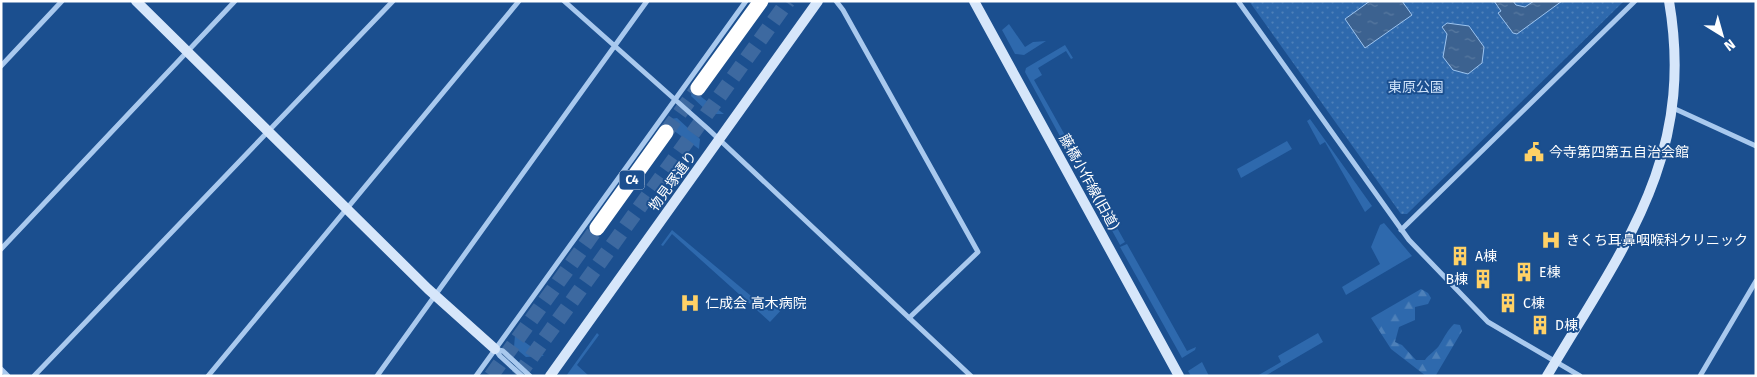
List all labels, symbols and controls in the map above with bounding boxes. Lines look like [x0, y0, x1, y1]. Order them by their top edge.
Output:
north arrow [1697, 10, 1747, 60]
text: N [1721, 35, 1738, 55]
park label: 東原公園 [1388, 79, 1444, 96]
street label: 藤橋小作線(旧道) [1056, 131, 1122, 233]
public building icon: 今寺第四第五自治会館 [1523, 141, 1545, 163]
place label: 今寺第四第五自治会館 [1549, 144, 1689, 161]
street label: 物見塚通り [646, 148, 700, 214]
road number: C4 [620, 170, 644, 190]
hospital icon: きくち耳鼻咽喉科クリニック [1540, 229, 1562, 251]
place label: きくち耳鼻咽喉科クリニック [1566, 232, 1748, 249]
building icon: A棟 [1449, 245, 1471, 267]
place label: A棟 [1475, 248, 1497, 265]
building icon: E棟 [1513, 261, 1535, 283]
place label: E棟 [1539, 264, 1561, 281]
building icon: B棟 [1472, 268, 1494, 290]
place label: B棟 [1445, 271, 1468, 288]
hospital icon: 仁成会 高木病院 [679, 292, 701, 314]
building icon: C棟 [1497, 292, 1519, 314]
place label: 仁成会 高木病院 [705, 295, 807, 312]
place label: C棟 [1523, 295, 1545, 312]
building icon: D棟 [1529, 314, 1551, 336]
place label: D棟 [1555, 317, 1578, 334]

